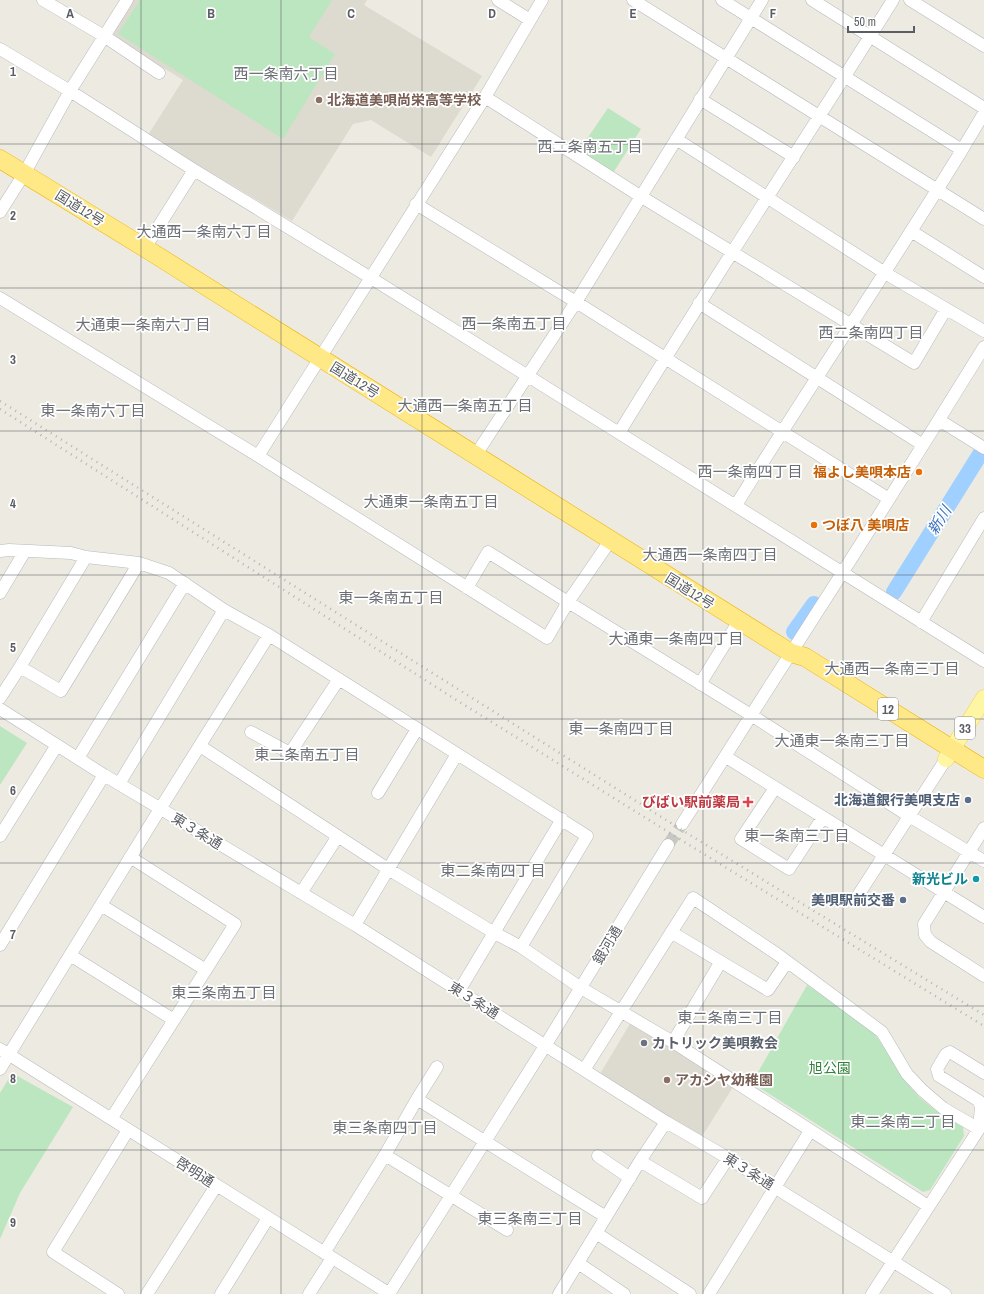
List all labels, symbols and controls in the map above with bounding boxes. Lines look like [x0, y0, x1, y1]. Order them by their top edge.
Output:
text: A [66, 5, 74, 22]
text: B [207, 5, 215, 22]
text: C [347, 5, 355, 22]
text: D [488, 5, 496, 22]
text: E [629, 5, 637, 22]
text: F [770, 5, 777, 22]
scale bar [848, 8, 914, 34]
text: 50 m [854, 14, 876, 30]
text: 1 [10, 63, 16, 80]
district label: 西一条南六丁目 [233, 63, 339, 84]
place label: 北海道美唄尚栄高等学校 [327, 91, 481, 109]
marker: 北海道美唄尚栄高等学校 [314, 95, 324, 105]
district label: 西二条南五丁目 [537, 136, 643, 157]
street label: 国道12号 [52, 186, 108, 230]
text: 2 [10, 207, 16, 224]
district label: 大通西一条南六丁目 [136, 221, 272, 242]
district label: 西一条南五丁目 [461, 313, 567, 334]
district label: 大通東一条南六丁目 [75, 314, 211, 335]
district label: 西二条南四丁目 [818, 322, 924, 343]
text: 3 [10, 351, 16, 368]
street label: 国道12号 [327, 358, 383, 402]
district label: 大通西一条南五丁目 [397, 395, 533, 416]
district label: 東一条南六丁目 [40, 400, 146, 421]
district label: 西一条南四丁目 [697, 461, 803, 482]
place label: 福よし美唄本店 [813, 463, 911, 481]
marker: 福よし美唄本店 [914, 467, 924, 477]
district label: 大通東一条南五丁目 [363, 491, 499, 512]
text: 4 [10, 495, 16, 512]
water label: 新川 [922, 500, 957, 538]
place label: つぼ八 美唄店 [822, 516, 909, 534]
marker: つぼ八 美唄店 [809, 520, 819, 530]
district label: 大通西一条南四丁目 [642, 544, 778, 565]
street label: 国道12号 [662, 569, 718, 613]
district label: 東一条南五丁目 [338, 587, 444, 608]
district label: 大通東一条南四丁目 [608, 628, 744, 649]
text: 5 [10, 639, 16, 656]
district label: 大通西一条南三丁目 [824, 658, 960, 679]
road number: 12 [878, 698, 898, 720]
road number: 33 [955, 717, 975, 739]
district label: 東一条南四丁目 [568, 718, 674, 739]
district label: 大通東一条南三丁目 [774, 730, 910, 751]
district label: 東二条南五丁目 [254, 744, 360, 765]
text: 6 [10, 782, 16, 799]
place label: 北海道銀行美唄支店 [834, 791, 960, 809]
place label: びばい駅前薬局 [642, 793, 740, 811]
marker: 北海道銀行美唄支店 [963, 795, 973, 805]
marker: びばい駅前薬局 [743, 797, 753, 807]
street label: 東３条通 [168, 809, 226, 853]
district label: 東一条南三丁目 [744, 825, 850, 846]
district label: 東二条南四丁目 [440, 860, 546, 881]
place label: 新光ビル [912, 870, 968, 888]
marker: 新光ビル [971, 874, 981, 884]
place label: 美唄駅前交番 [811, 891, 895, 909]
marker: 美唄駅前交番 [898, 895, 908, 905]
street label: 銀河通 [588, 922, 626, 968]
text: 7 [10, 926, 16, 943]
street label: 東３条通 [445, 978, 503, 1022]
district label: 東三条南五丁目 [171, 982, 277, 1003]
district label: 東二条南三丁目 [677, 1007, 783, 1028]
place label: カトリック美唄教会 [652, 1034, 778, 1052]
marker: カトリック美唄教会 [639, 1038, 649, 1048]
park label: 旭公園 [809, 1059, 851, 1077]
text: 8 [10, 1070, 16, 1087]
place label: アカシヤ幼稚園 [675, 1071, 773, 1089]
marker: アカシヤ幼稚園 [662, 1075, 672, 1085]
district label: 東二条南二丁目 [850, 1111, 956, 1132]
district label: 東三条南四丁目 [332, 1117, 438, 1138]
street label: 東３条通 [720, 1149, 778, 1193]
street label: 啓明通 [172, 1153, 218, 1191]
district label: 東三条南三丁目 [477, 1208, 583, 1229]
text: 9 [10, 1214, 16, 1231]

